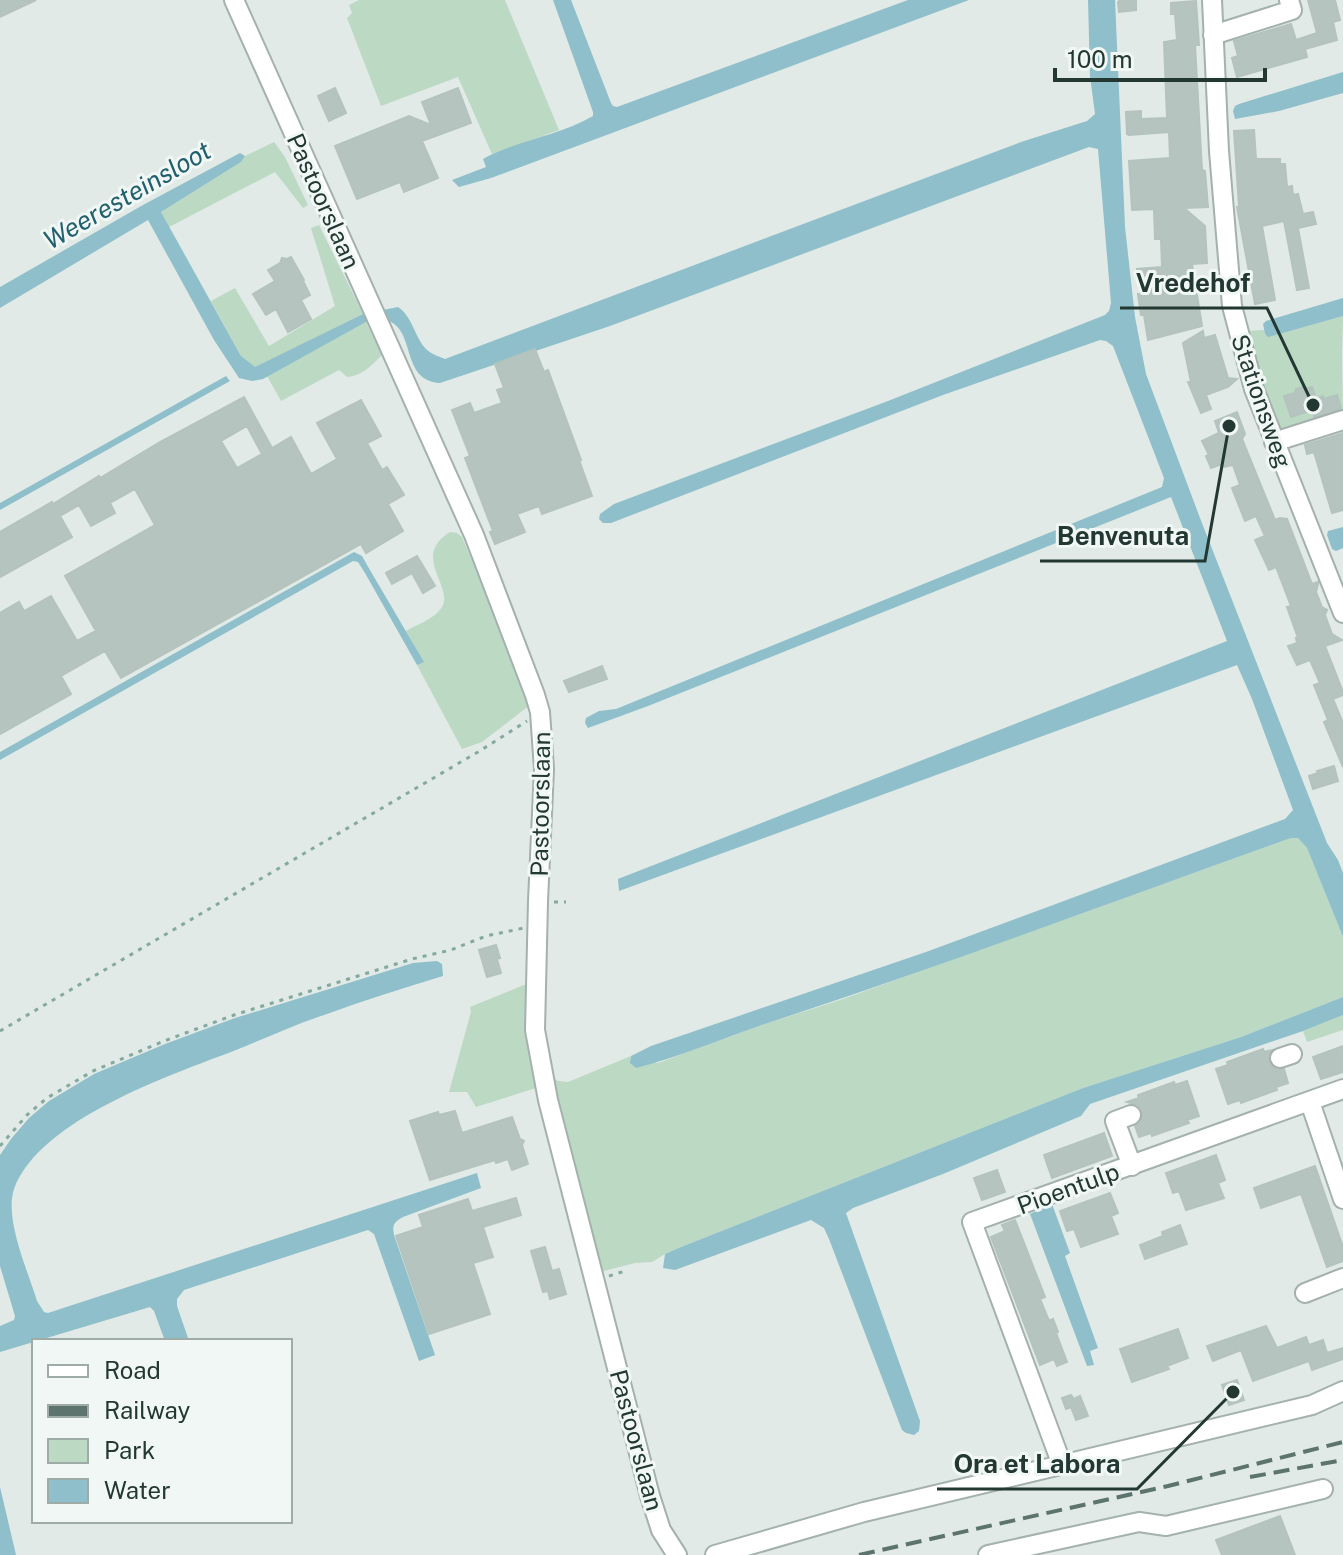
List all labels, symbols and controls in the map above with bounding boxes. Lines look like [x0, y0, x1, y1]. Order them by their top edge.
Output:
scale bar [1055, 32, 1265, 82]
text: 100 m [1067, 45, 1133, 73]
street label: Pastoorslaan [282, 129, 366, 273]
water label: Weeresteinsloot [38, 134, 216, 255]
callout: Vredehof [1120, 258, 1267, 308]
text: Vredehof [1136, 267, 1250, 298]
street label: Stationsweg [1226, 331, 1298, 471]
callout: Benvenuta [1040, 511, 1205, 561]
text: Benvenuta [1057, 520, 1189, 551]
street label: Pastoorslaan [525, 731, 555, 877]
street label: Pioentulp [1013, 1157, 1123, 1219]
legend [32, 1339, 292, 1523]
text: Road [104, 1356, 161, 1384]
street label: Pastoorslaan [605, 1366, 669, 1514]
text: Railway [104, 1396, 190, 1424]
text: Park [104, 1436, 155, 1464]
callout: Ora et Labora [937, 1439, 1137, 1489]
text: Ora et Labora [954, 1448, 1121, 1479]
text: Water [104, 1476, 171, 1504]

